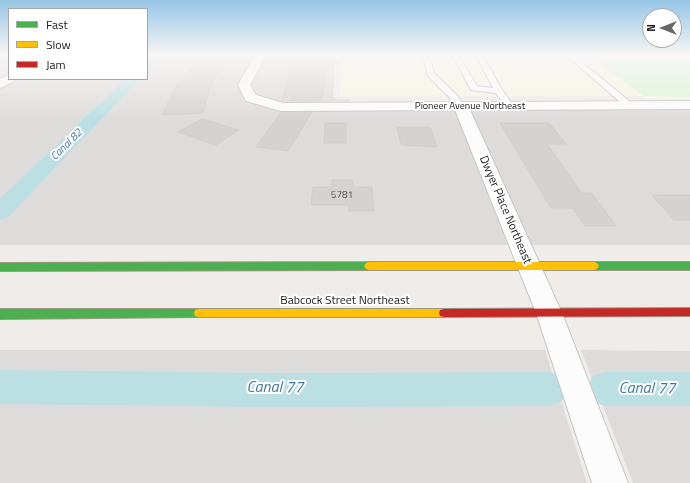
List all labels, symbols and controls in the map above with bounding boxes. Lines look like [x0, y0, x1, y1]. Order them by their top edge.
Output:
legend [8, 8, 148, 80]
north arrow [642, 8, 682, 48]
text: Fast [46, 15, 68, 34]
text: N [643, 24, 659, 32]
text: Slow [46, 35, 71, 54]
text: Jam [46, 55, 66, 74]
street label: Pioneer Avenue Northeast [415, 101, 525, 113]
water label: Canal 82 [49, 127, 85, 163]
street label: Dwyer Place Northeast [476, 154, 534, 266]
house number: 5781 [331, 190, 353, 202]
street label: Babcock Street Northeast [280, 294, 410, 308]
water label: Canal 77 [247, 378, 303, 398]
water label: Canal 77 [619, 379, 675, 399]

